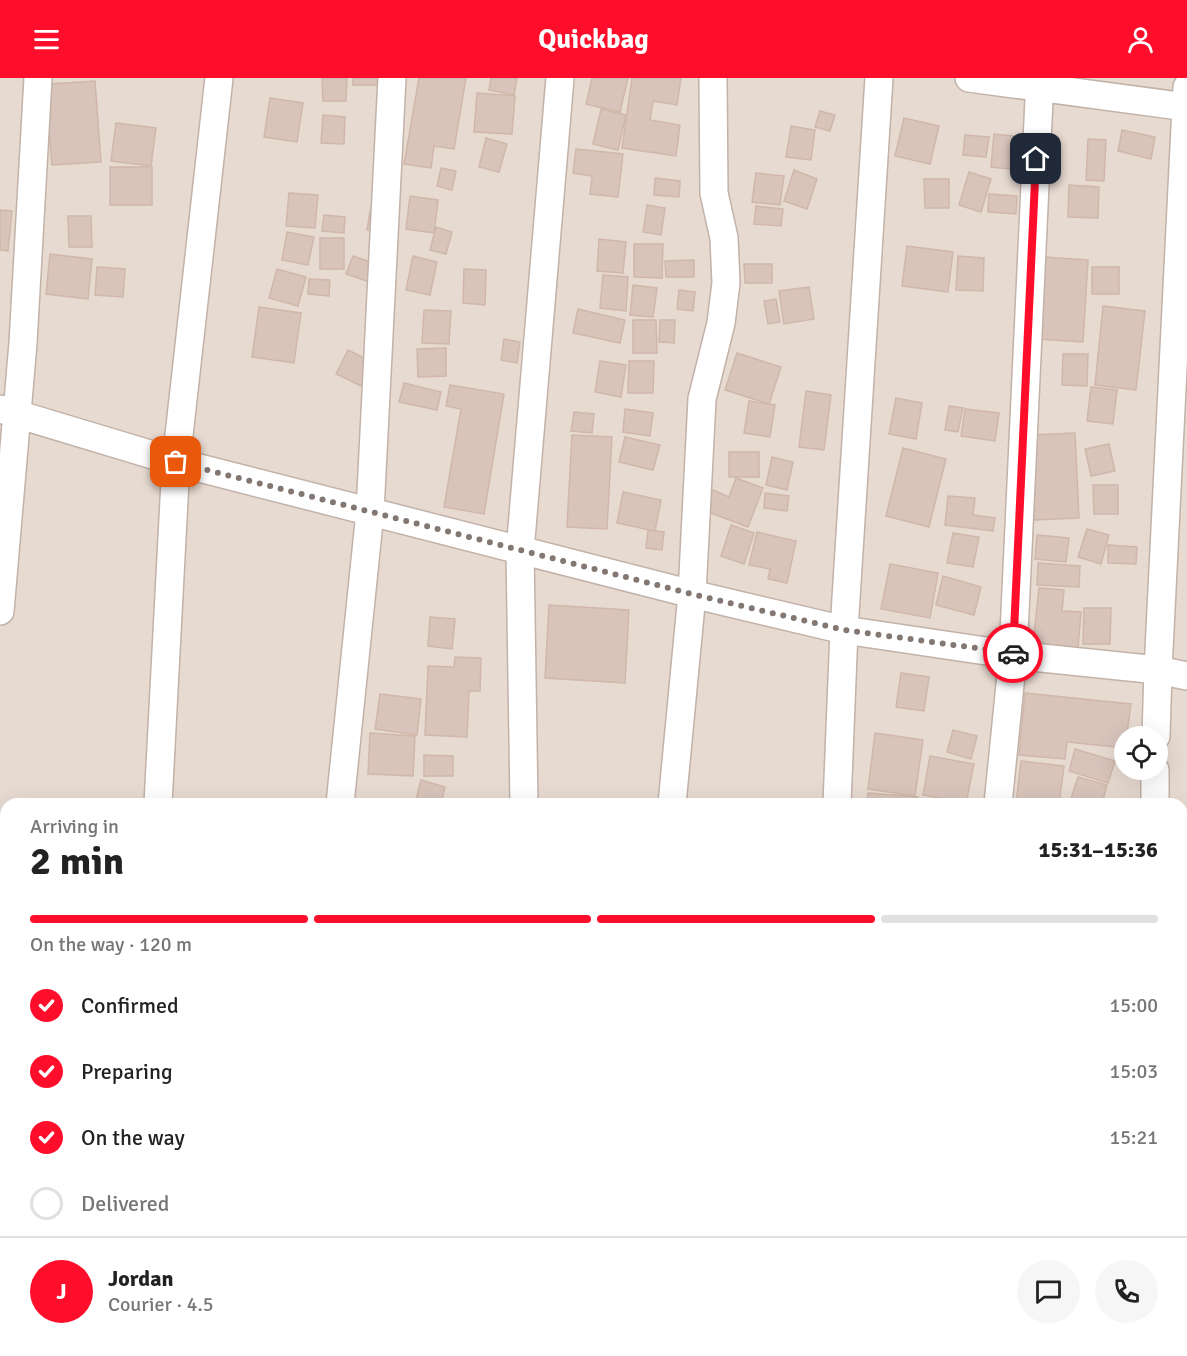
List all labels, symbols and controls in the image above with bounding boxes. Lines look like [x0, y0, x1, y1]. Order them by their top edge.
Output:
icon: menu [30, 23, 63, 56]
text: Quickbag [538, 23, 649, 56]
icon: person [1124, 23, 1157, 56]
pin [1010, 133, 1061, 184]
icon: home [1019, 142, 1052, 175]
pin [150, 436, 201, 487]
icon: bag [159, 445, 192, 478]
courier [983, 623, 1043, 683]
icon: car [997, 637, 1030, 670]
map controls [1114, 726, 1168, 780]
button: locate [1114, 726, 1168, 780]
text: Arriving in [30, 814, 119, 839]
text: 15:31–15:36 [1039, 836, 1158, 863]
text: 2 min [30, 837, 124, 885]
text: On the way · 120 m [30, 932, 192, 957]
icon: check [30, 989, 63, 1022]
text: Confirmed [81, 992, 179, 1019]
text: 15:00 [1109, 993, 1158, 1018]
icon: check [30, 1055, 63, 1088]
text: Preparing [81, 1058, 173, 1085]
text: 15:03 [1109, 1059, 1158, 1084]
icon: check [30, 1121, 63, 1154]
text: On the way [81, 1124, 185, 1151]
text: 15:21 [1109, 1125, 1158, 1150]
text: Delivered [81, 1190, 169, 1217]
button: chat [1017, 1260, 1080, 1323]
button: phone [1095, 1260, 1158, 1323]
text: Jordan [108, 1265, 174, 1292]
text: J [56, 1278, 67, 1305]
text: Courier · 4.5 [108, 1292, 214, 1317]

